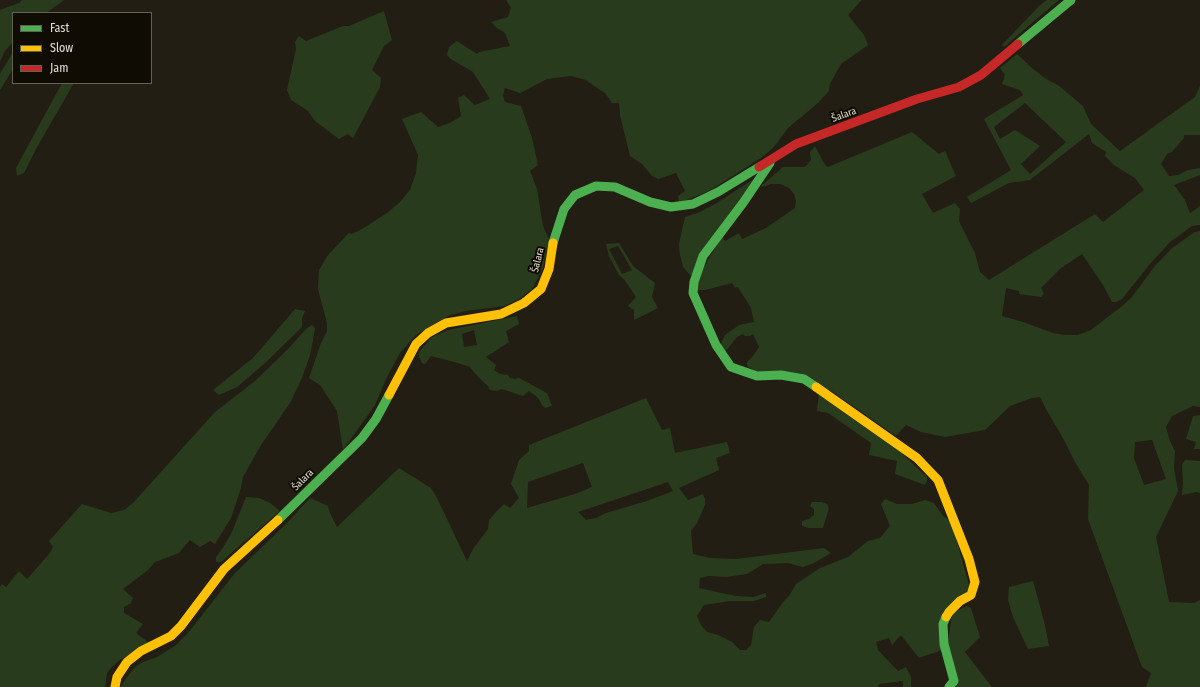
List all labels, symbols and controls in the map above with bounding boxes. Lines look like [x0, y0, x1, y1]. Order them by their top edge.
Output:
legend [12, 12, 152, 84]
text: Fast [50, 21, 69, 35]
text: Slow [50, 41, 73, 55]
text: Jam [50, 61, 68, 75]
street label: Šalara [830, 105, 858, 125]
street label: Šalara [529, 246, 547, 274]
street label: Šalara [290, 467, 316, 493]

